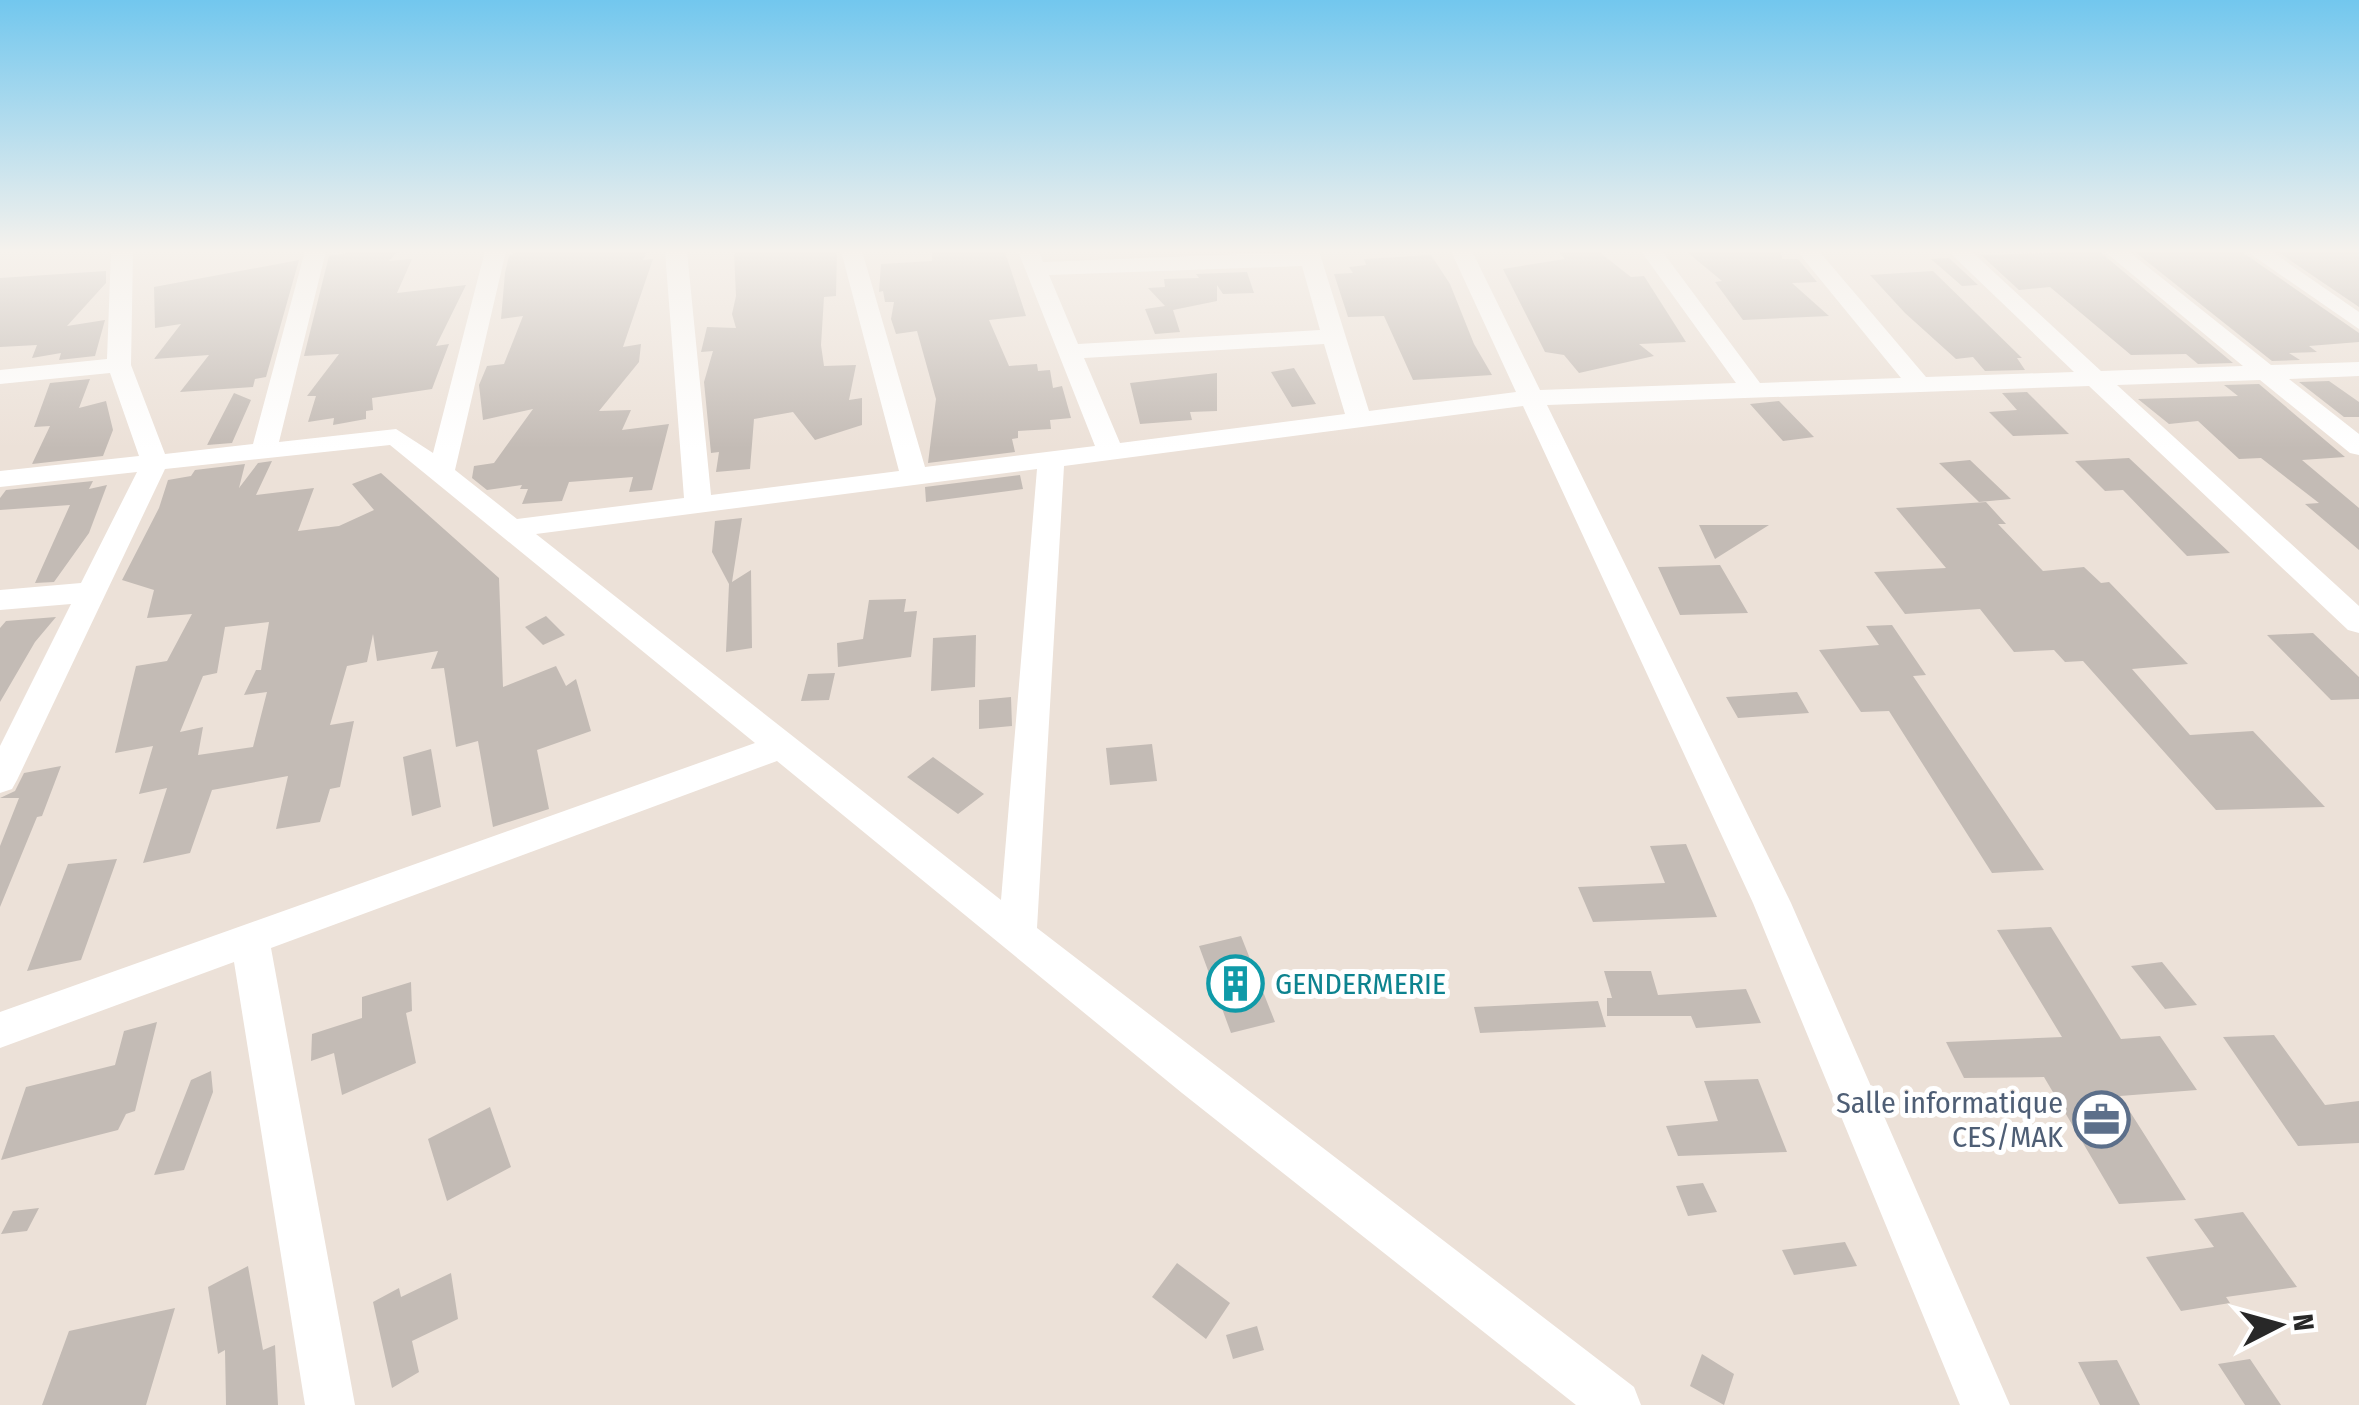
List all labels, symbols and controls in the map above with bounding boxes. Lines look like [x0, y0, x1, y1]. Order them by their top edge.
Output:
building icon: GENDERMERIE [1206, 954, 1266, 1014]
place label: GENDERMERIE [1275, 966, 1446, 1002]
place label: Salle informatique CES/MAK [1836, 1085, 2063, 1155]
office icon: Salle informatique CES/MAK [2072, 1090, 2132, 1150]
north arrow [2229, 1275, 2329, 1375]
text: N [2286, 1312, 2321, 1333]

